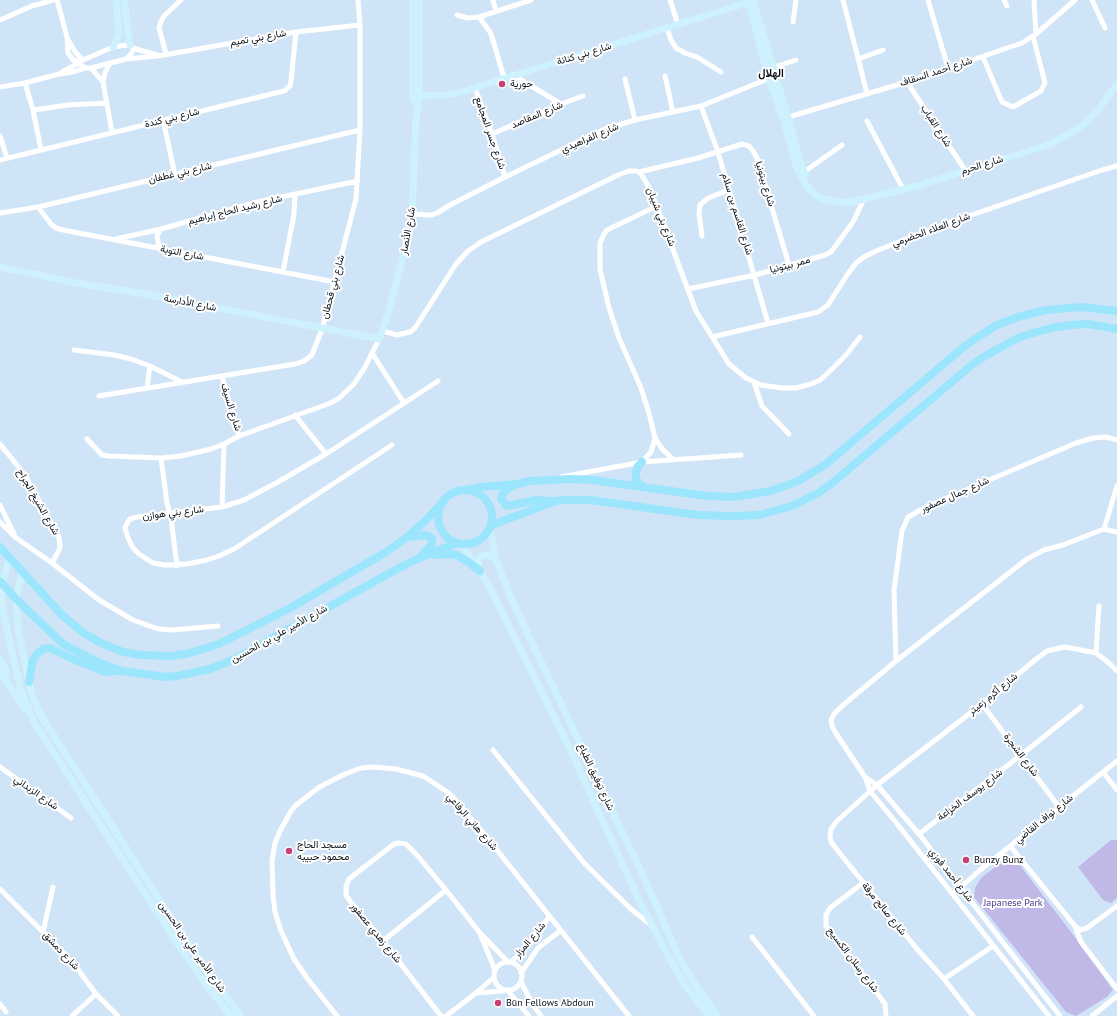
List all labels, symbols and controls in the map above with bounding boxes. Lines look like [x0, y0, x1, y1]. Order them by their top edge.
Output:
street label: شارع بني تميم [229, 27, 287, 49]
street label: شارع بني كنانة [555, 40, 613, 68]
street label: شارع أحمد السقاف [898, 55, 974, 89]
district label: الهلال [758, 67, 784, 81]
place label: حورية [510, 78, 533, 90]
marker: حورية [497, 79, 507, 89]
street label: شارع جسر المجامع [472, 95, 508, 171]
street label: شارع المقاصد [509, 99, 565, 131]
street label: شارع القباب [918, 103, 954, 149]
street label: شارع بني كندة [143, 105, 201, 131]
street label: شارع الفراهيدي [559, 120, 621, 156]
street label: شارع الحرم [959, 153, 1005, 177]
street label: شارع بني غطفان [147, 160, 213, 186]
street label: شارع بيتونيا [752, 160, 778, 208]
street label: شارع القاسم بن سلام [719, 172, 755, 256]
street label: شارع بني شيبان [644, 186, 678, 248]
street label: شارع رشيد الحاج إبراهيم [187, 192, 283, 228]
street label: شارع الأنصار [398, 206, 418, 256]
street label: شارع العلاء الحضرمي [890, 210, 972, 250]
street label: شارع التوبة [159, 243, 205, 263]
street label: شارع بني قحطان [319, 254, 347, 320]
street label: ممر بيتونيا [768, 254, 812, 276]
street label: شارع الأدارسة [163, 292, 217, 314]
street label: شارع السيف [218, 382, 244, 432]
street label: شارع الشيخ الجراح [14, 467, 62, 537]
street label: شارع جمال عصفور [919, 475, 991, 515]
street label: شارع بني هوازن [142, 503, 204, 523]
street label: شارع الأمير علي بن الحسين [229, 602, 329, 666]
street label: شارع أكرم زعيتر [966, 670, 1020, 718]
street label: شارع الشجرة [1001, 731, 1041, 779]
street label: شارع توفيق الطباع [575, 742, 617, 812]
street label: شارع يوسف الخزاعة [935, 767, 1005, 823]
street label: شارع الزبداني [11, 773, 61, 813]
street label: شارع هاني الرفاعي [444, 791, 500, 853]
street label: شارع نواف القاضي [1012, 792, 1076, 846]
place label: مسجد الحاج محمود حبيبه [297, 839, 349, 862]
marker: مسجد الحاج محمود حبيبه [284, 846, 294, 856]
street label: شارع أحمد فوزي [926, 846, 976, 904]
place label: Bunzy Bunz [974, 854, 1024, 866]
marker: Bunzy Bunz [961, 855, 971, 865]
street label: شارع صالح مرقة [859, 880, 909, 938]
park label: Japanese Park [983, 897, 1043, 909]
street label: شارع الأمير علي بن الحسين [156, 899, 228, 995]
street label: شارع زهدي عصفور [348, 900, 404, 966]
street label: شارع المزار [512, 920, 548, 960]
street label: شارع رسلان الكسيح [825, 925, 881, 995]
street label: شارع دمشق [40, 929, 82, 973]
place label: Būn Fellows Abdoun [506, 997, 594, 1009]
marker: Būn Fellows Abdoun [493, 998, 503, 1008]

